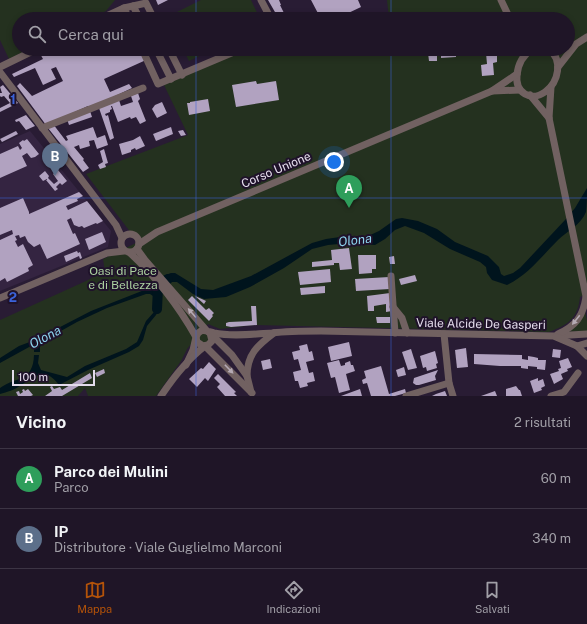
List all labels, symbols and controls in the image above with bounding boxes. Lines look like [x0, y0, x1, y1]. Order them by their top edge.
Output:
search box [12, 12, 575, 56]
icon: search [26, 23, 48, 45]
text: Cerca qui [58, 26, 124, 43]
text: 1 [10, 92, 16, 107]
pin: B [42, 143, 68, 176]
street label: Corso Unione [239, 149, 313, 191]
your location [324, 152, 344, 172]
pin: A [336, 175, 362, 208]
water label: Olona [337, 230, 373, 250]
park label: Oasi di Pace e di Bellezza [88, 264, 158, 292]
text: 2 [9, 290, 17, 305]
one-way arrow [187, 307, 196, 318]
one-way arrow [572, 315, 580, 326]
street label: Viale Alcide De Gasperi [416, 316, 546, 332]
water label: Olona [27, 322, 64, 352]
one-way arrow [224, 364, 234, 374]
scale bar [12, 368, 95, 387]
text: 100 m [18, 371, 48, 383]
text: Vicino [16, 412, 66, 432]
text: 2 risultati [514, 415, 571, 430]
text: Parco dei Mulini [54, 463, 168, 480]
text: A [24, 471, 34, 486]
text: 60 m [541, 471, 571, 486]
text: Parco [54, 480, 89, 495]
text: IP [54, 523, 68, 540]
text: B [25, 531, 33, 546]
text: 340 m [532, 531, 571, 546]
text: Distributore · Viale Guglielmo Marconi [54, 540, 282, 555]
tab: Mappa [77, 579, 112, 615]
tab: Indicazioni [266, 579, 321, 615]
tab: Salvati [475, 579, 510, 615]

